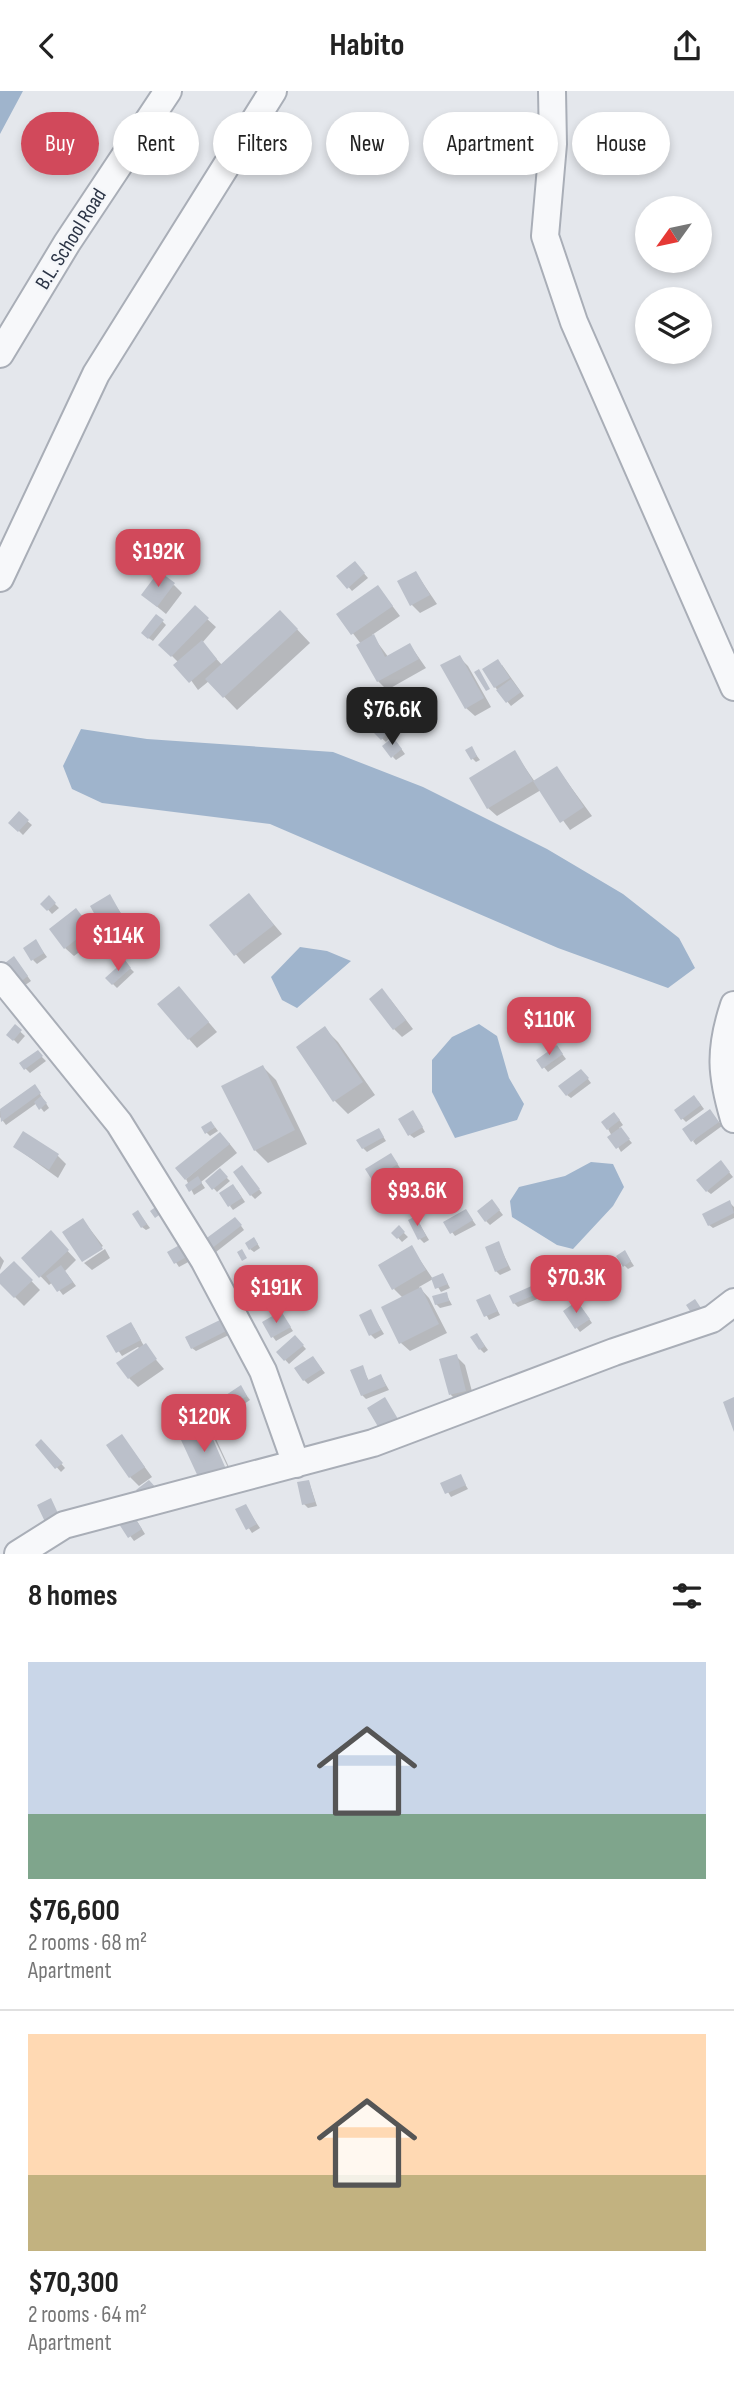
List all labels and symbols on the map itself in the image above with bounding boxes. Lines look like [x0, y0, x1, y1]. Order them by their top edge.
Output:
street label: B.L. School Road [30, 184, 112, 294]
north arrow [635, 196, 712, 273]
pin: $192K [109, 529, 207, 589]
pin: $76.6K [335, 687, 449, 747]
pin: $114K [69, 913, 167, 973]
pin: $110K [500, 997, 598, 1057]
pin: $93.6K [360, 1169, 474, 1228]
pin: $70.3K [519, 1255, 633, 1315]
pin: $191K [227, 1265, 325, 1325]
pin: $120K [155, 1395, 253, 1454]

